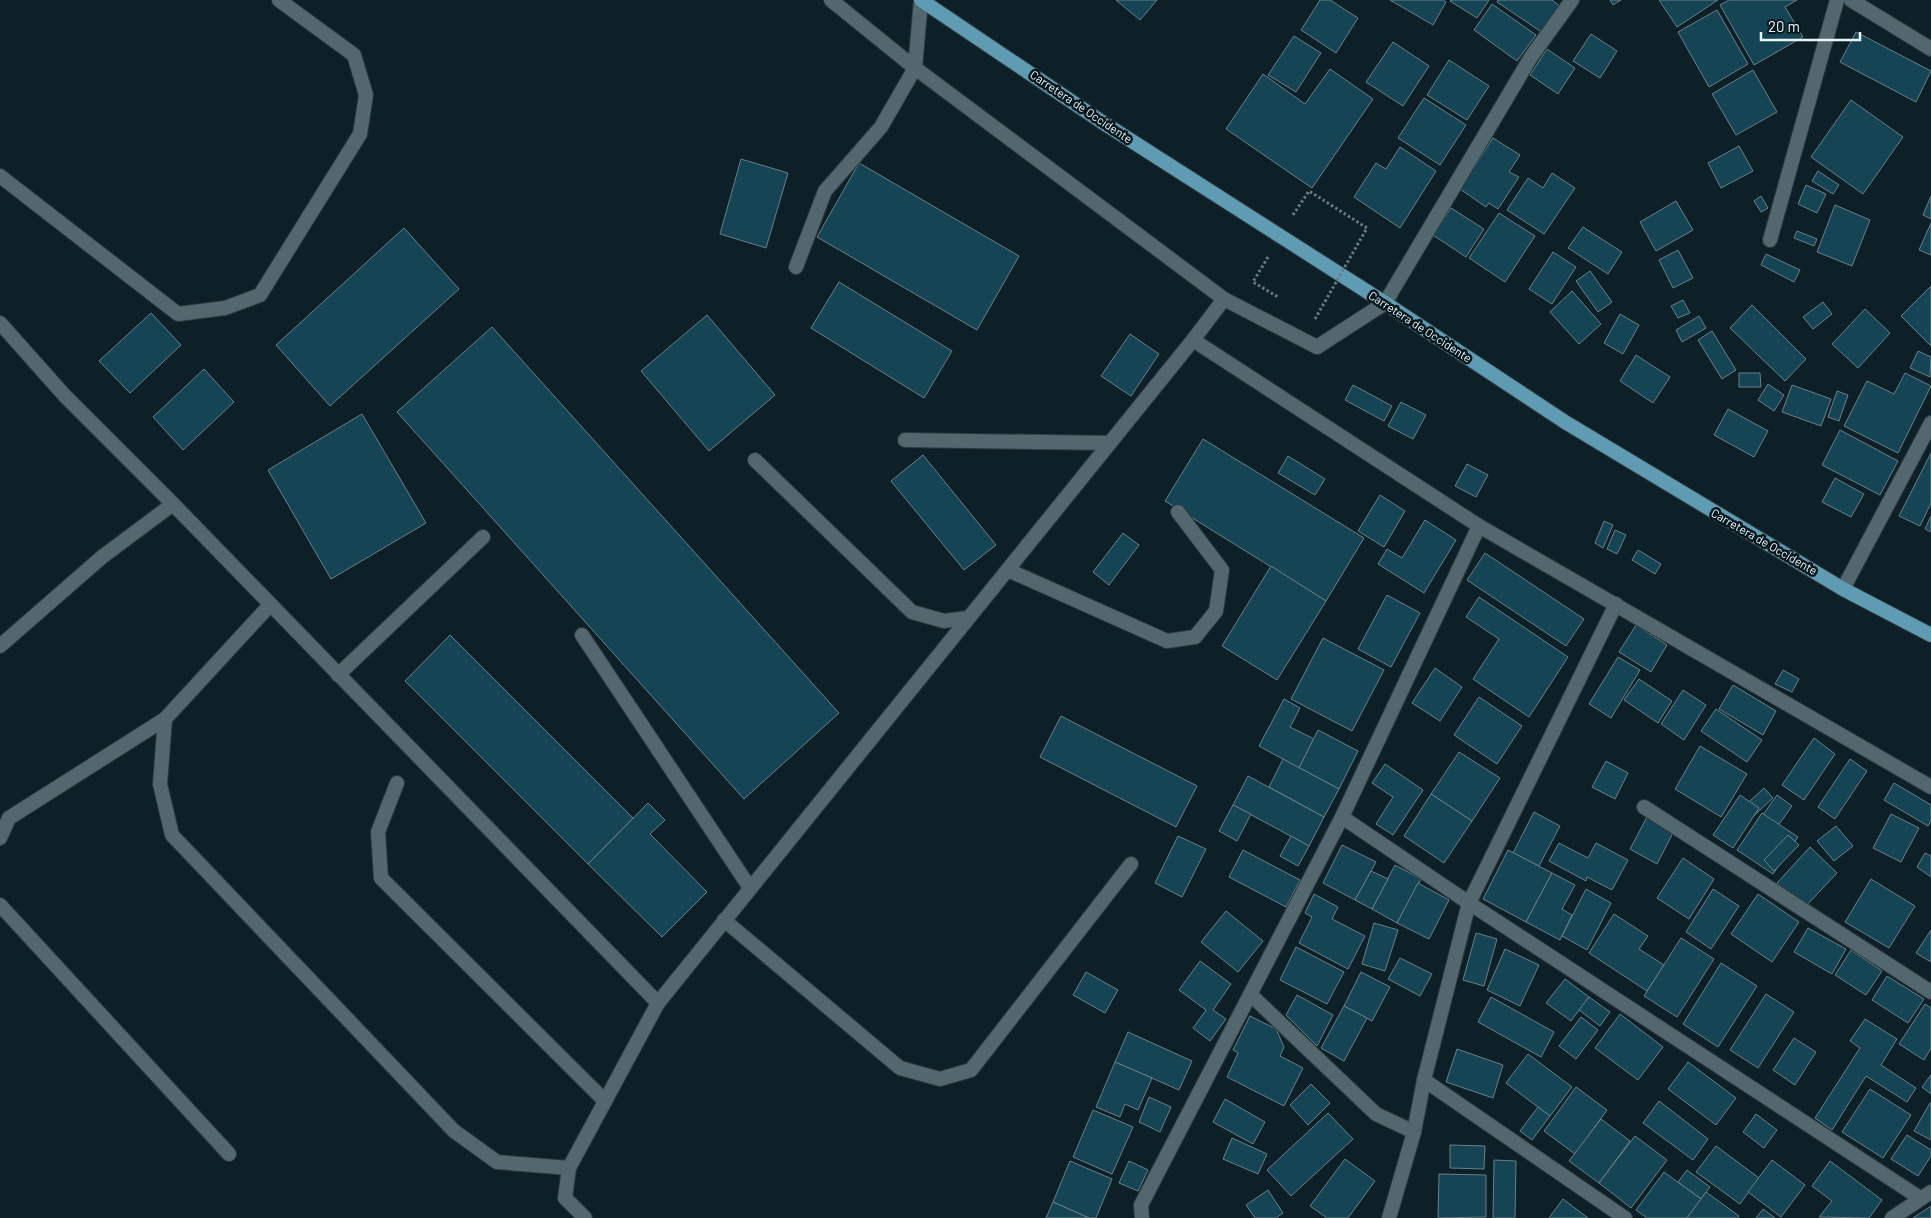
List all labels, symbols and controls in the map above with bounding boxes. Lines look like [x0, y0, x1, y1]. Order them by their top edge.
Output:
scale bar [1761, 10, 1860, 42]
text: 20 m [1768, 17, 1800, 35]
street label: Carretera de Occidente [1028, 67, 1135, 146]
street label: Carretera de Occidente [1366, 288, 1475, 365]
street label: Carretera de Occidente [1709, 505, 1820, 577]

